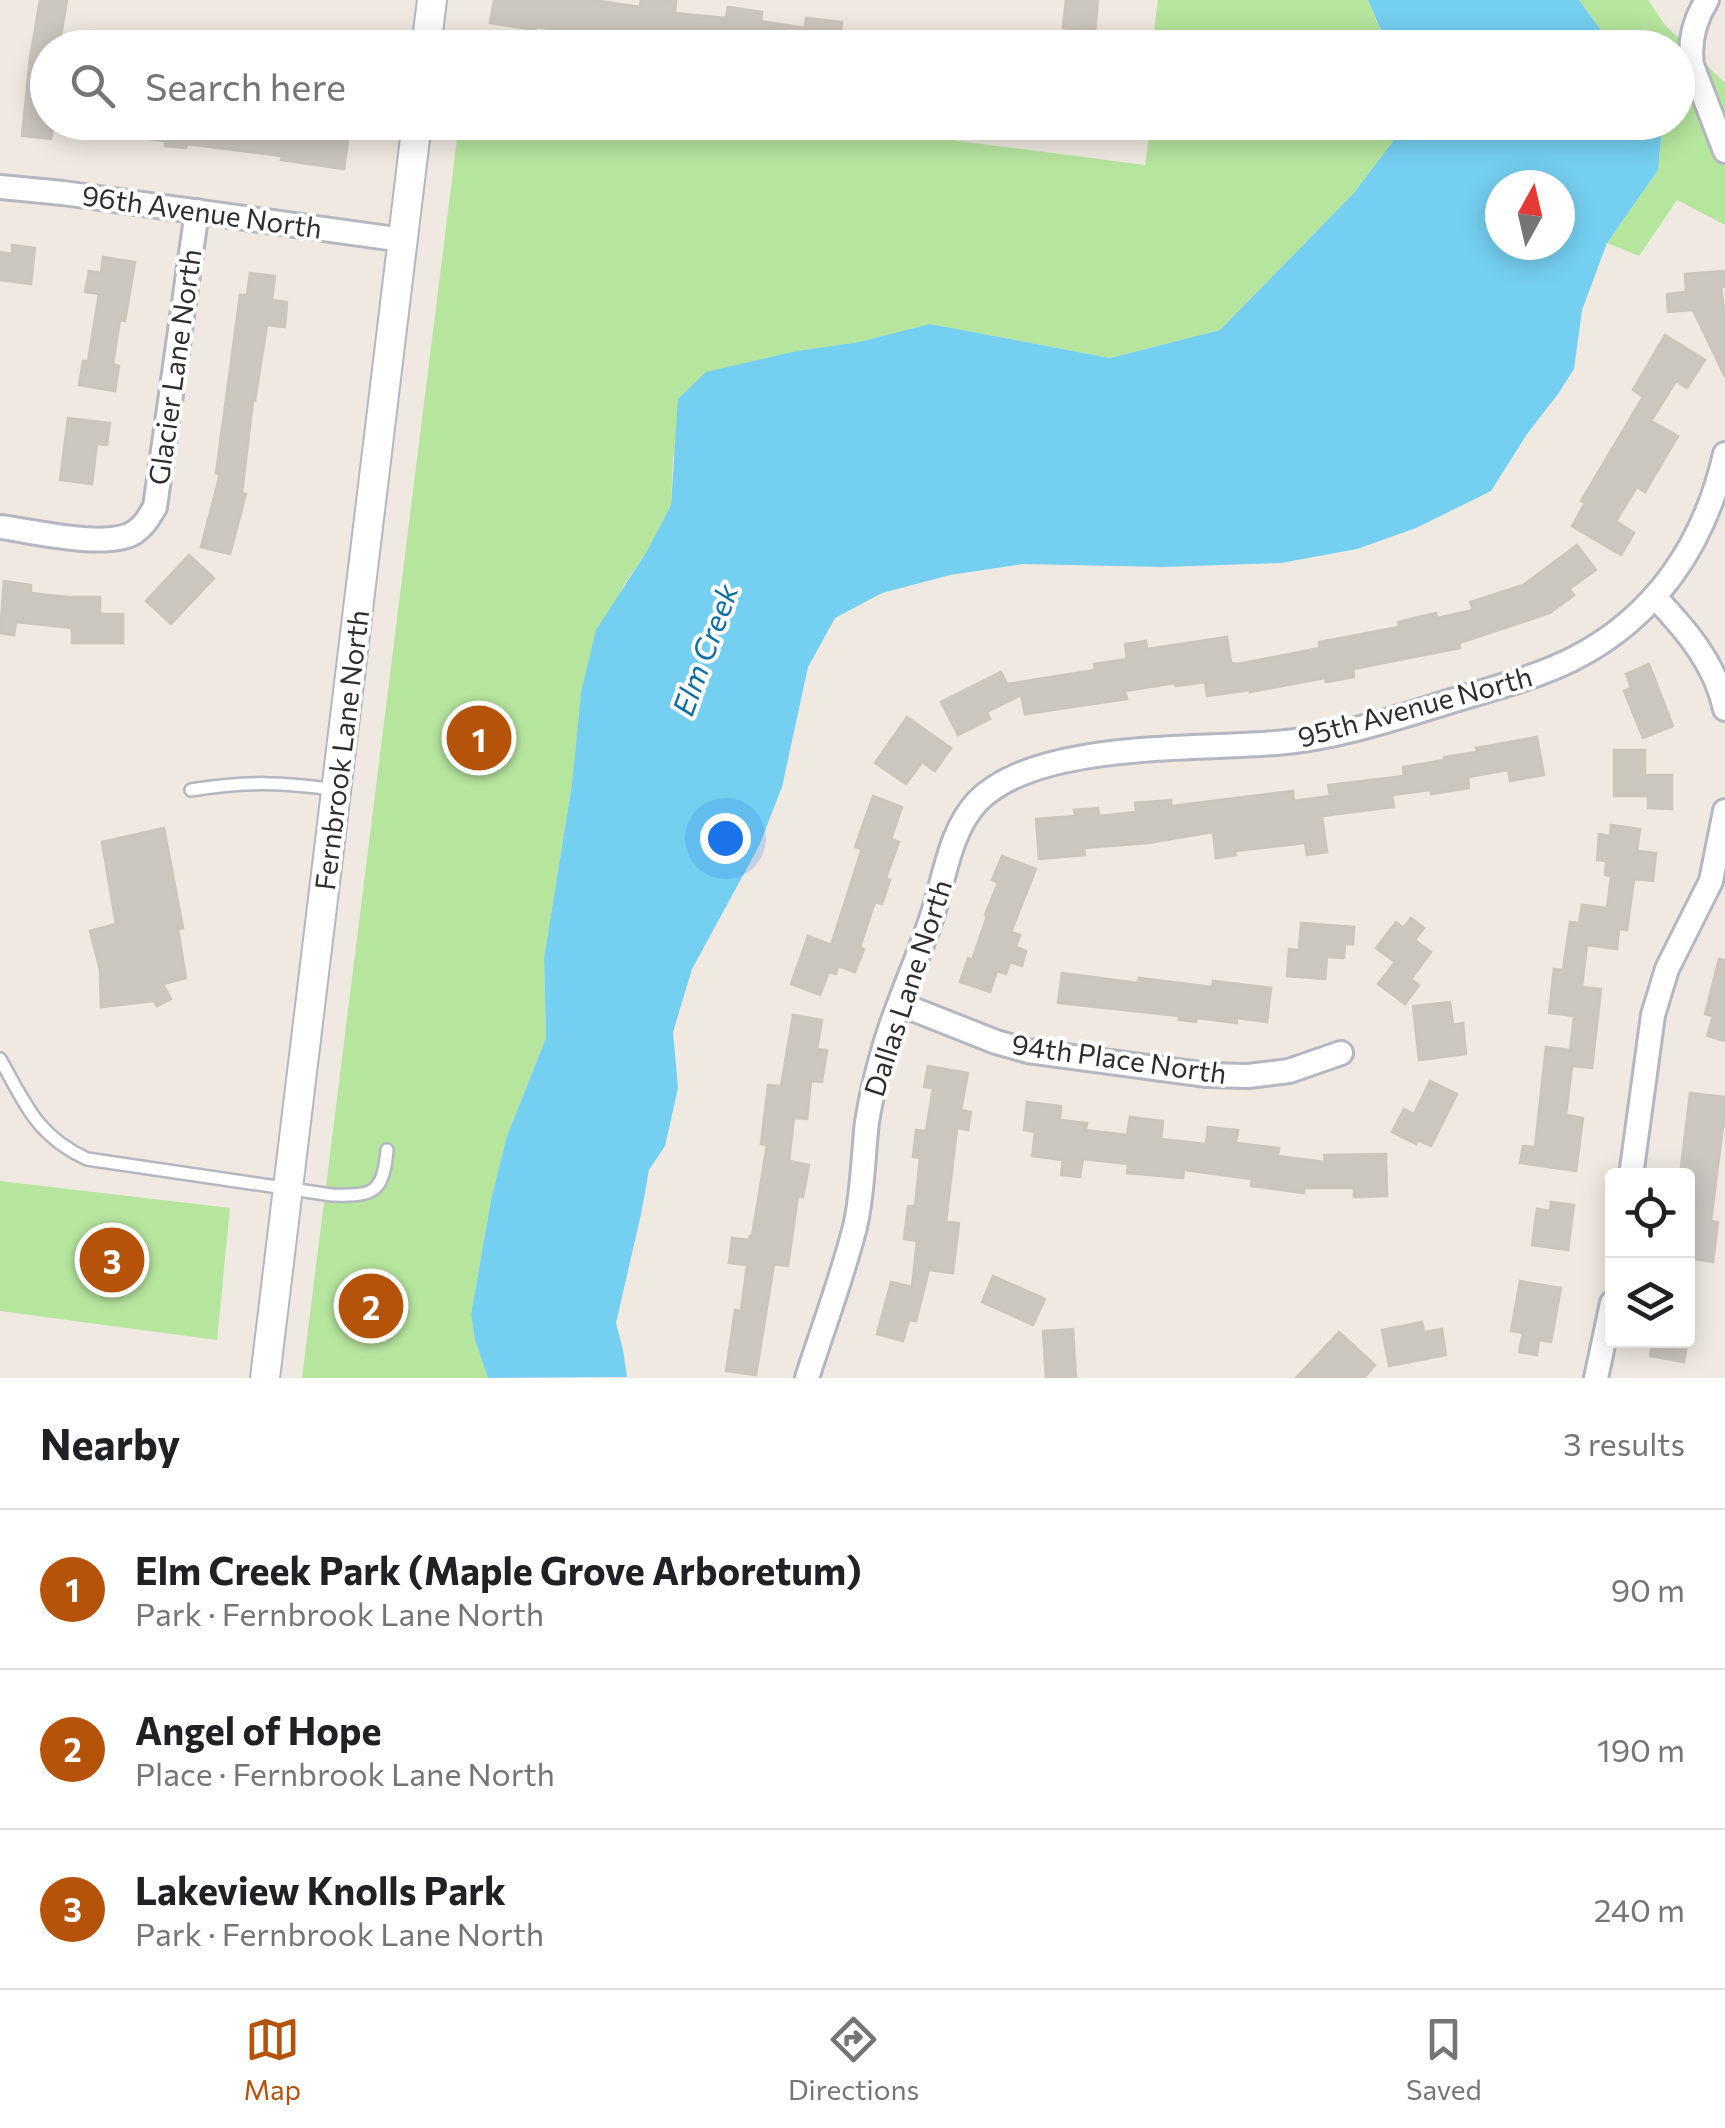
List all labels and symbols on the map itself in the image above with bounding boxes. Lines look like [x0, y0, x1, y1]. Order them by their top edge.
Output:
north arrow [1485, 170, 1575, 260]
street label: 96th Avenue North [80, 177, 324, 245]
street label: Glacier Lane North [141, 247, 207, 487]
water label: Elm Creek [663, 578, 745, 720]
street label: Fernbrook Lane North [307, 608, 375, 892]
street label: 95th Avenue North [1294, 658, 1536, 754]
pin: 1 [446, 700, 512, 776]
your location [700, 813, 751, 864]
street label: Dallas Lane North [856, 875, 958, 1100]
street label: 94th Place North [1010, 1026, 1229, 1090]
pin: 3 [80, 1222, 144, 1298]
pin: 2 [338, 1268, 404, 1344]

